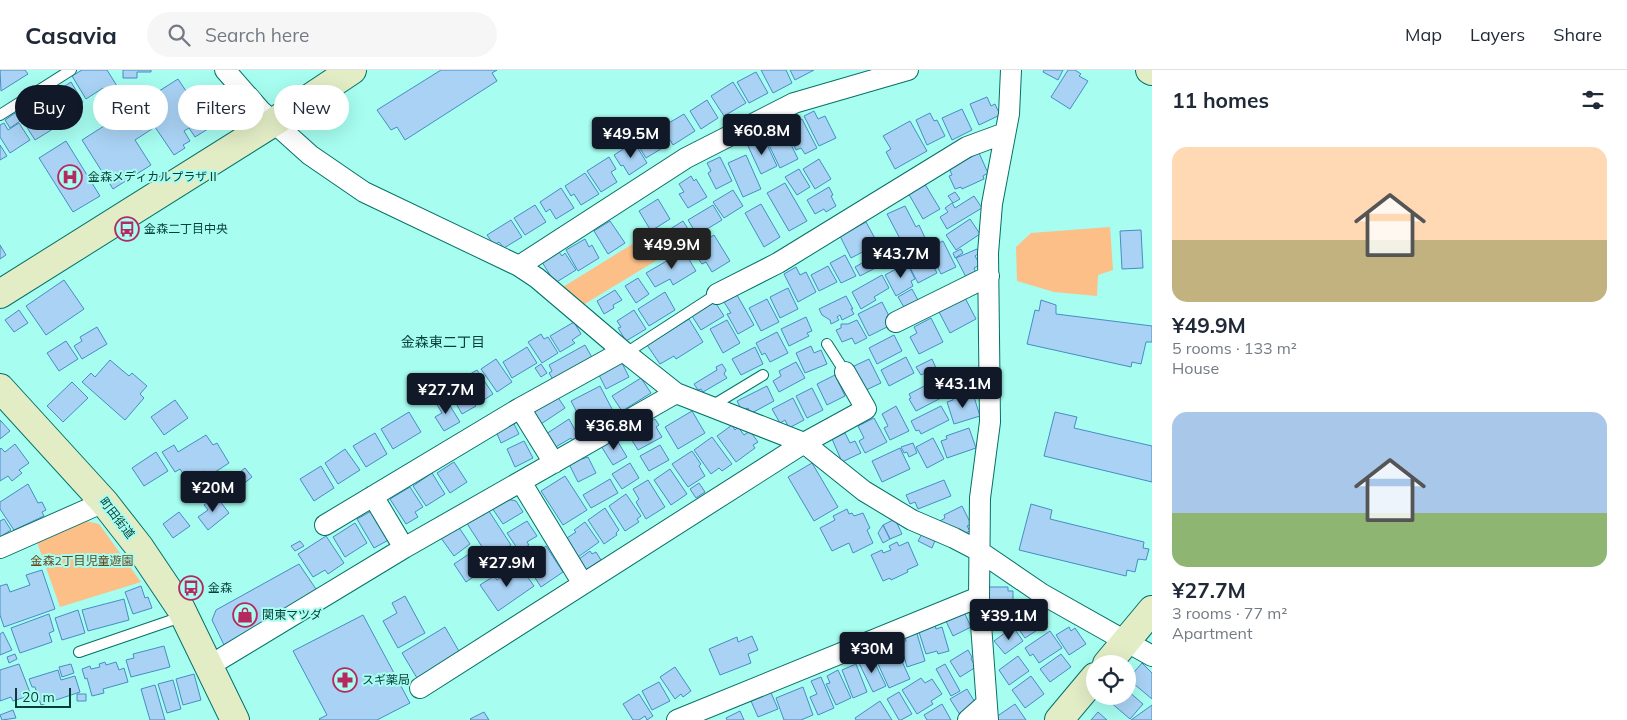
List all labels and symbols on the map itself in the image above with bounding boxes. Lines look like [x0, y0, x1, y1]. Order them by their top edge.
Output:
pin: ¥60.8M [721, 114, 803, 156]
pin: ¥49.5M [590, 116, 672, 159]
hospital icon: 金森メディカルプラザⅡ [57, 164, 83, 190]
place label: 金森メディカルプラザⅡ [88, 169, 219, 184]
bus stop icon: 金森二丁目中央 [114, 216, 140, 242]
place label: 金森二丁目中央 [144, 221, 228, 236]
pin: ¥49.9M [631, 228, 713, 270]
pin: ¥43.7M [860, 236, 942, 279]
district label: 金森東二丁目 [401, 333, 485, 351]
pin: ¥43.1M [922, 366, 1004, 409]
pin: ¥27.7M [405, 372, 487, 415]
pin: ¥36.8M [573, 408, 655, 451]
pin: ¥20M [183, 470, 243, 513]
street label: 町田街道 [97, 494, 138, 541]
pin: ¥27.9M [466, 546, 548, 588]
park label: 金森2丁目児童遊園 [30, 553, 134, 568]
bus stop icon: 金森 [178, 575, 204, 601]
place label: 金森 [208, 580, 232, 595]
pin: ¥39.1M [968, 598, 1050, 641]
shop icon: 関東マツダ [232, 602, 258, 628]
place label: 関東マツダ [262, 607, 322, 622]
pin: ¥30M [842, 632, 902, 674]
pharmacy icon: スギ薬局 [332, 667, 358, 693]
place label: スギ薬局 [362, 672, 410, 687]
scale bar [15, 685, 71, 708]

